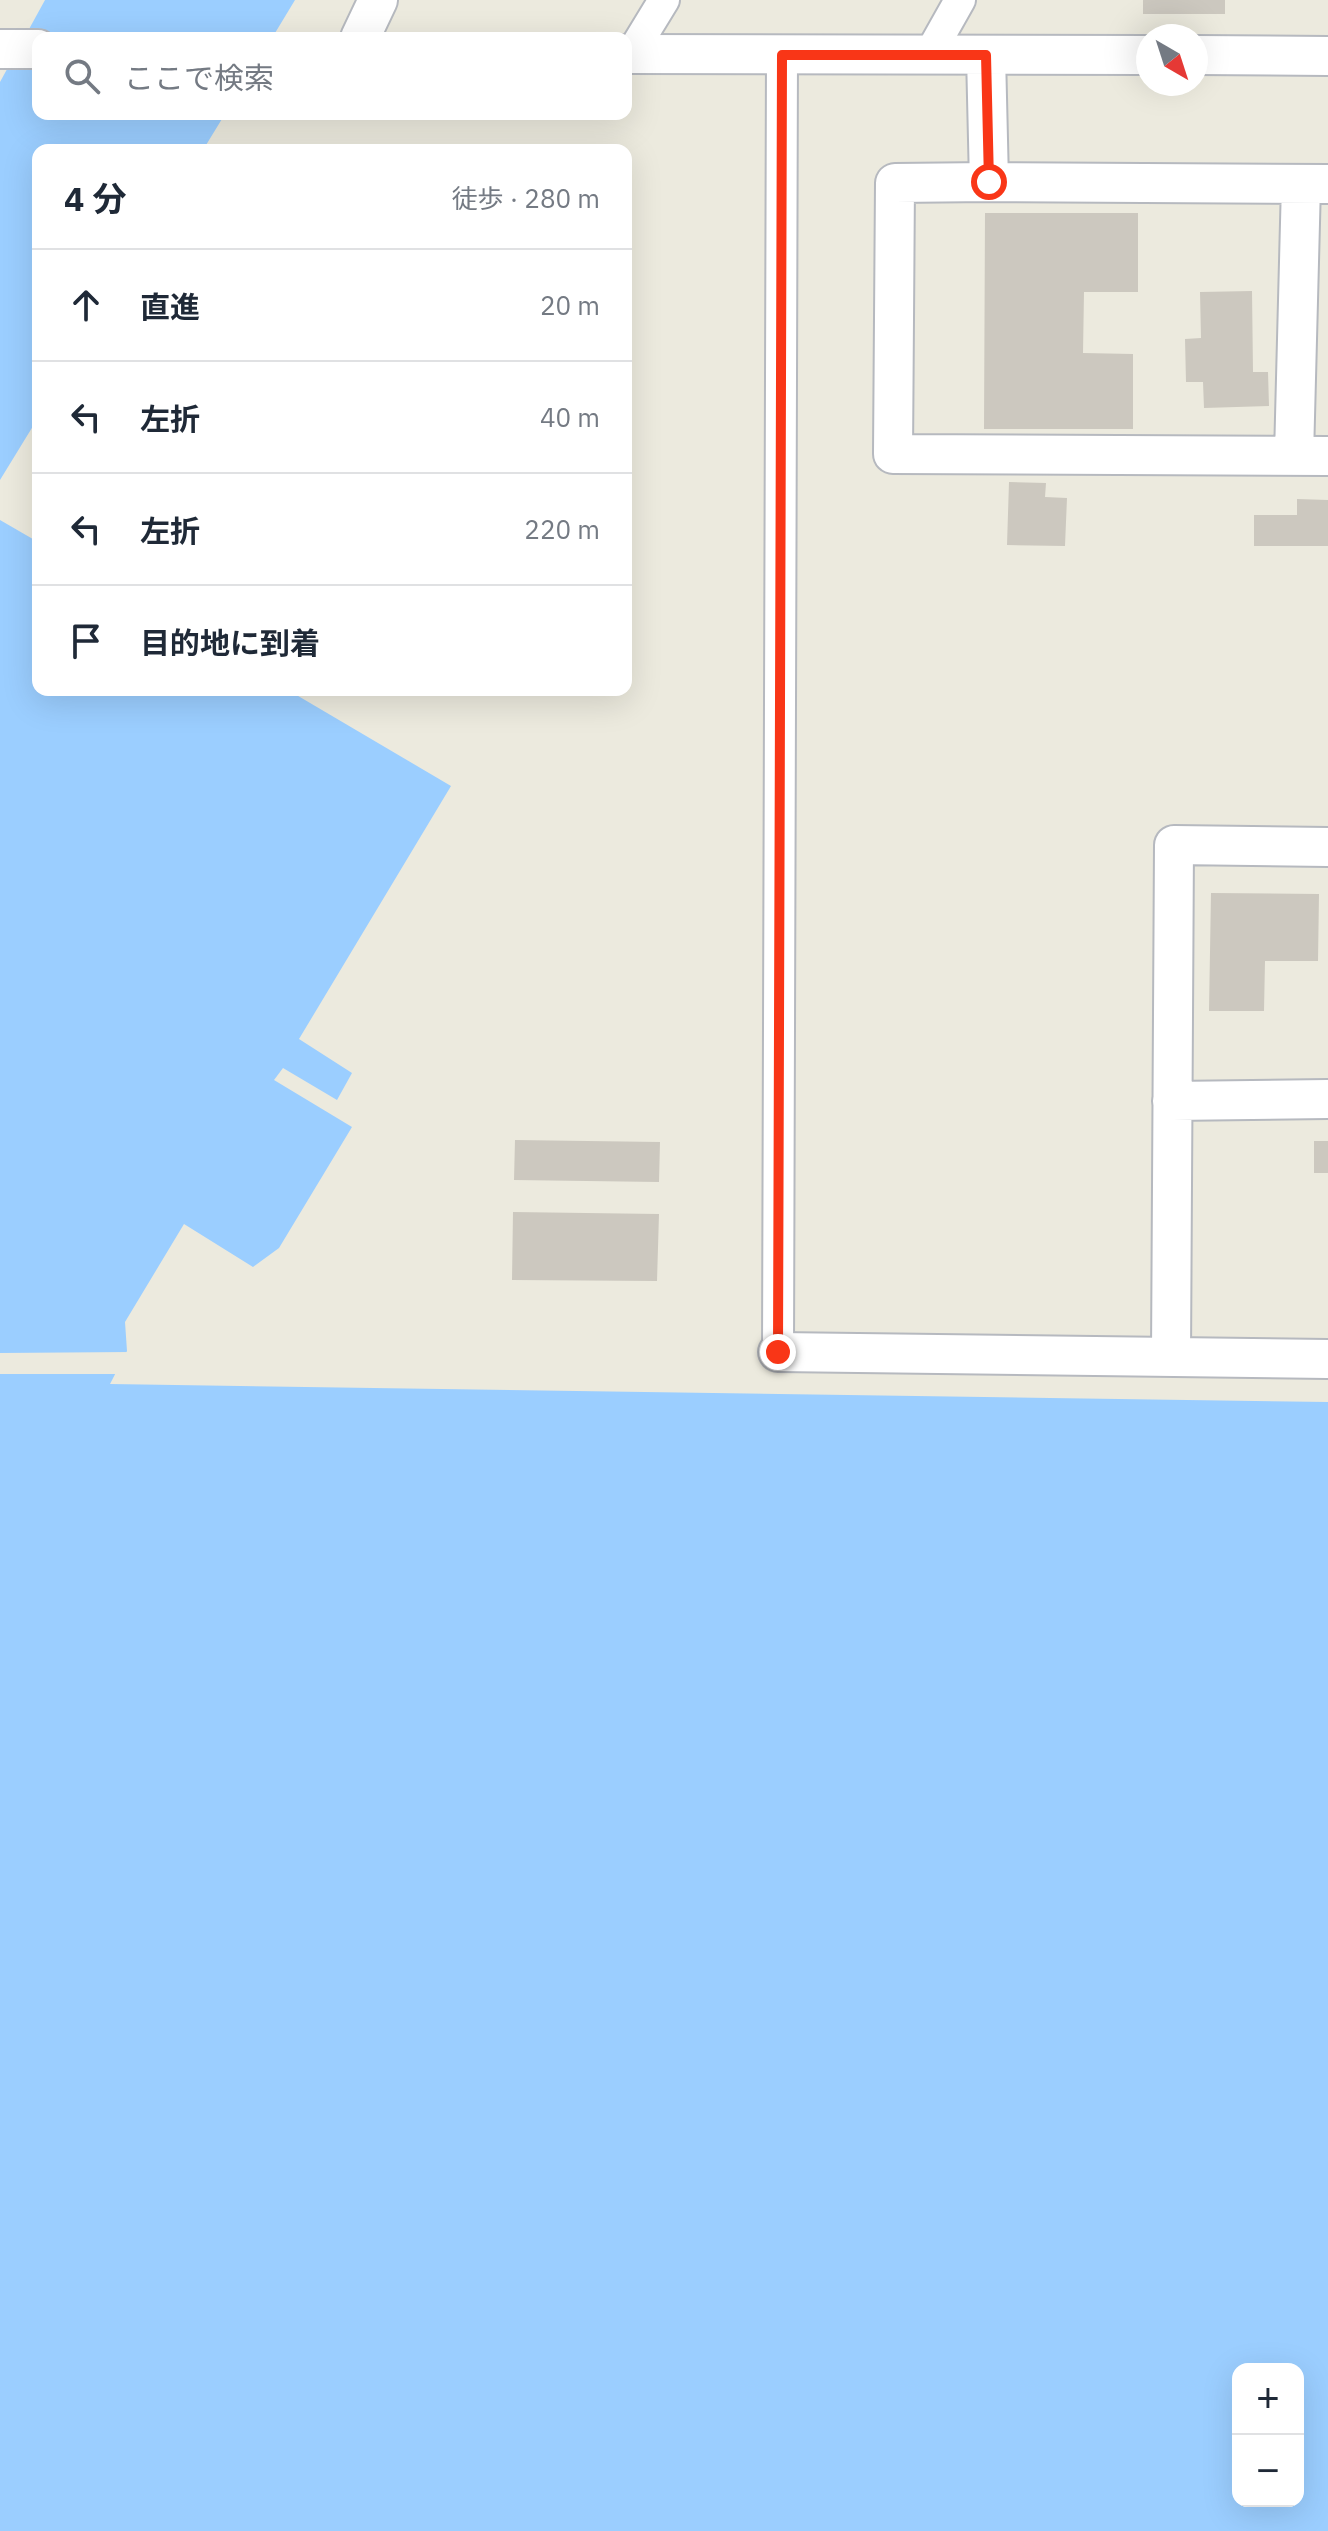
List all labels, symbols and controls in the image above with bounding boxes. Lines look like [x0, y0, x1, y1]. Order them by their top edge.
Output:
north arrow [1136, 24, 1208, 96]
search box [32, 32, 632, 120]
icon: search [60, 54, 104, 98]
text: ここで検索 [124, 58, 274, 97]
route start [971, 164, 1007, 200]
text: 4 分 [64, 176, 126, 220]
text: 徒歩 · 280 m [452, 181, 600, 215]
icon: ahead [64, 283, 108, 327]
text: 直進 [140, 287, 200, 326]
text: 20 m [540, 288, 600, 322]
icon: left [64, 395, 108, 439]
text: 左折 [140, 399, 200, 438]
text: 40 m [540, 400, 600, 434]
icon: left [64, 507, 108, 551]
text: 左折 [140, 511, 200, 550]
text: 220 m [524, 512, 600, 546]
icon: arrive [64, 619, 108, 663]
text: 目的地に到着 [140, 623, 320, 662]
route end [760, 1334, 796, 1370]
map controls [1232, 2363, 1304, 2507]
button: + [1232, 2363, 1304, 2435]
button: − [1232, 2435, 1304, 2507]

